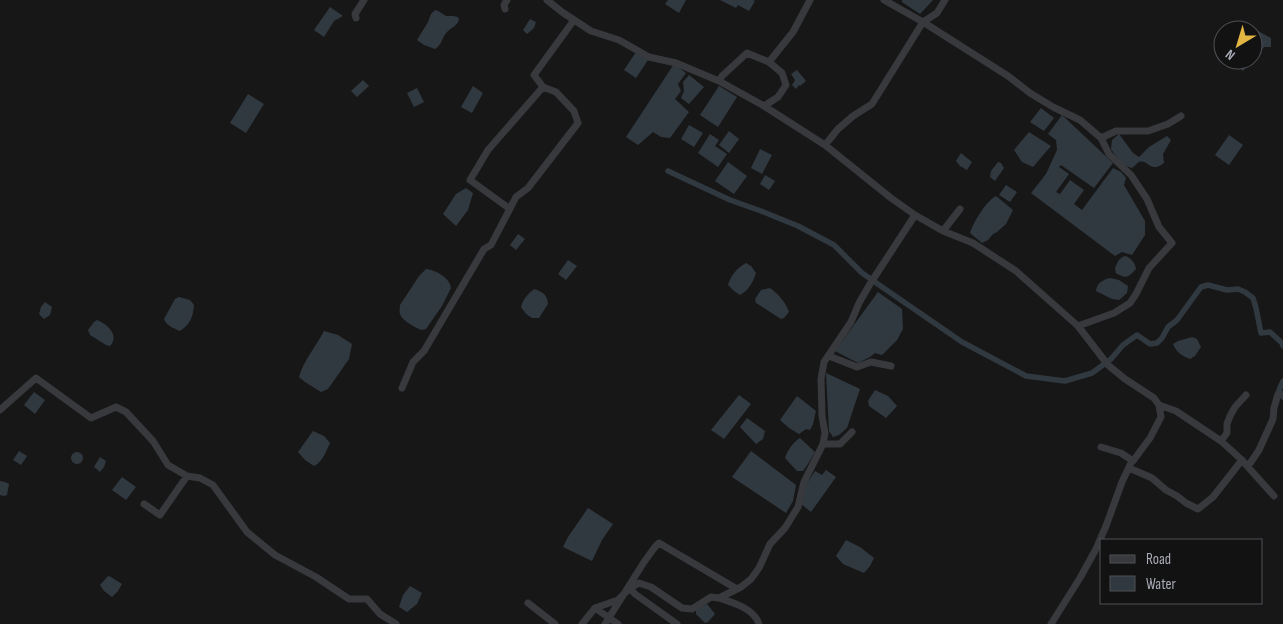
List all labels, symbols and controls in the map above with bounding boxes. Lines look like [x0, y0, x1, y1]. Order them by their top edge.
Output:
north arrow [1213, 20, 1263, 70]
text: N [1222, 46, 1238, 64]
legend [1100, 539, 1263, 604]
text: Road [1146, 550, 1171, 569]
text: Water [1146, 575, 1177, 594]

